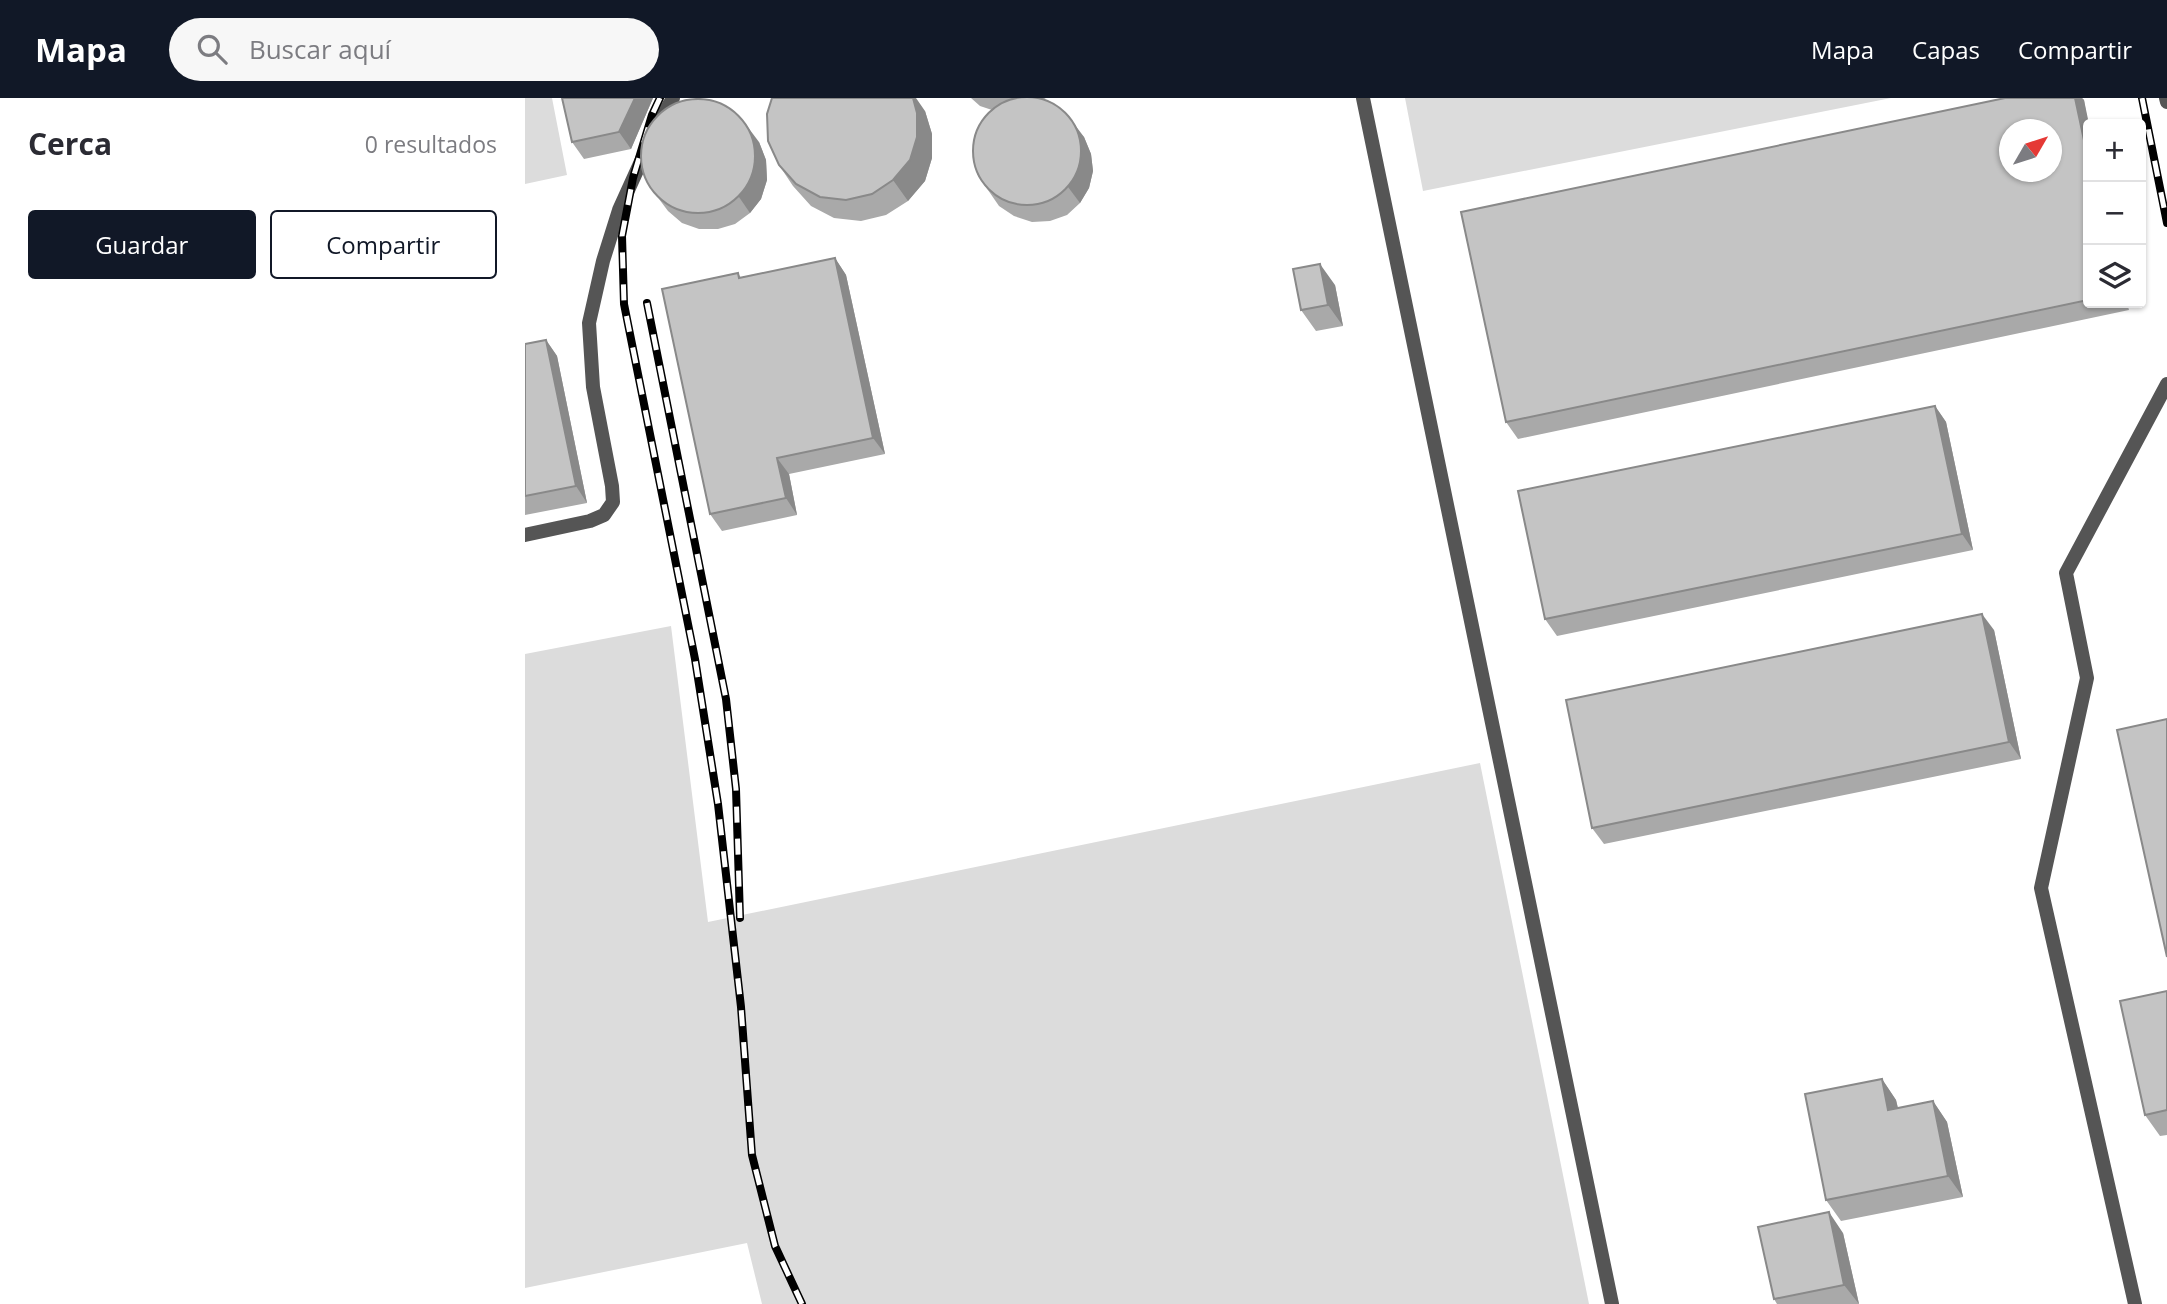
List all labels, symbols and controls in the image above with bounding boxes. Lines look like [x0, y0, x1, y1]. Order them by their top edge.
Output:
search box [169, 18, 659, 81]
text: Mapa [35, 27, 127, 72]
icon: search [193, 30, 231, 68]
text: Buscar aquí [249, 31, 391, 67]
text: Mapa [1811, 33, 1874, 66]
text: Capas [1912, 33, 1980, 66]
text: Compartir [2018, 33, 2132, 66]
north arrow [1999, 119, 2062, 182]
map controls [2083, 119, 2146, 308]
button: + [2083, 119, 2146, 182]
text: Cerca [28, 123, 112, 164]
text: 0 resultados [365, 128, 497, 160]
button: − [2083, 182, 2146, 245]
button: Guardar [28, 210, 256, 279]
button: Compartir [270, 210, 497, 279]
button: layers [2083, 245, 2146, 308]

